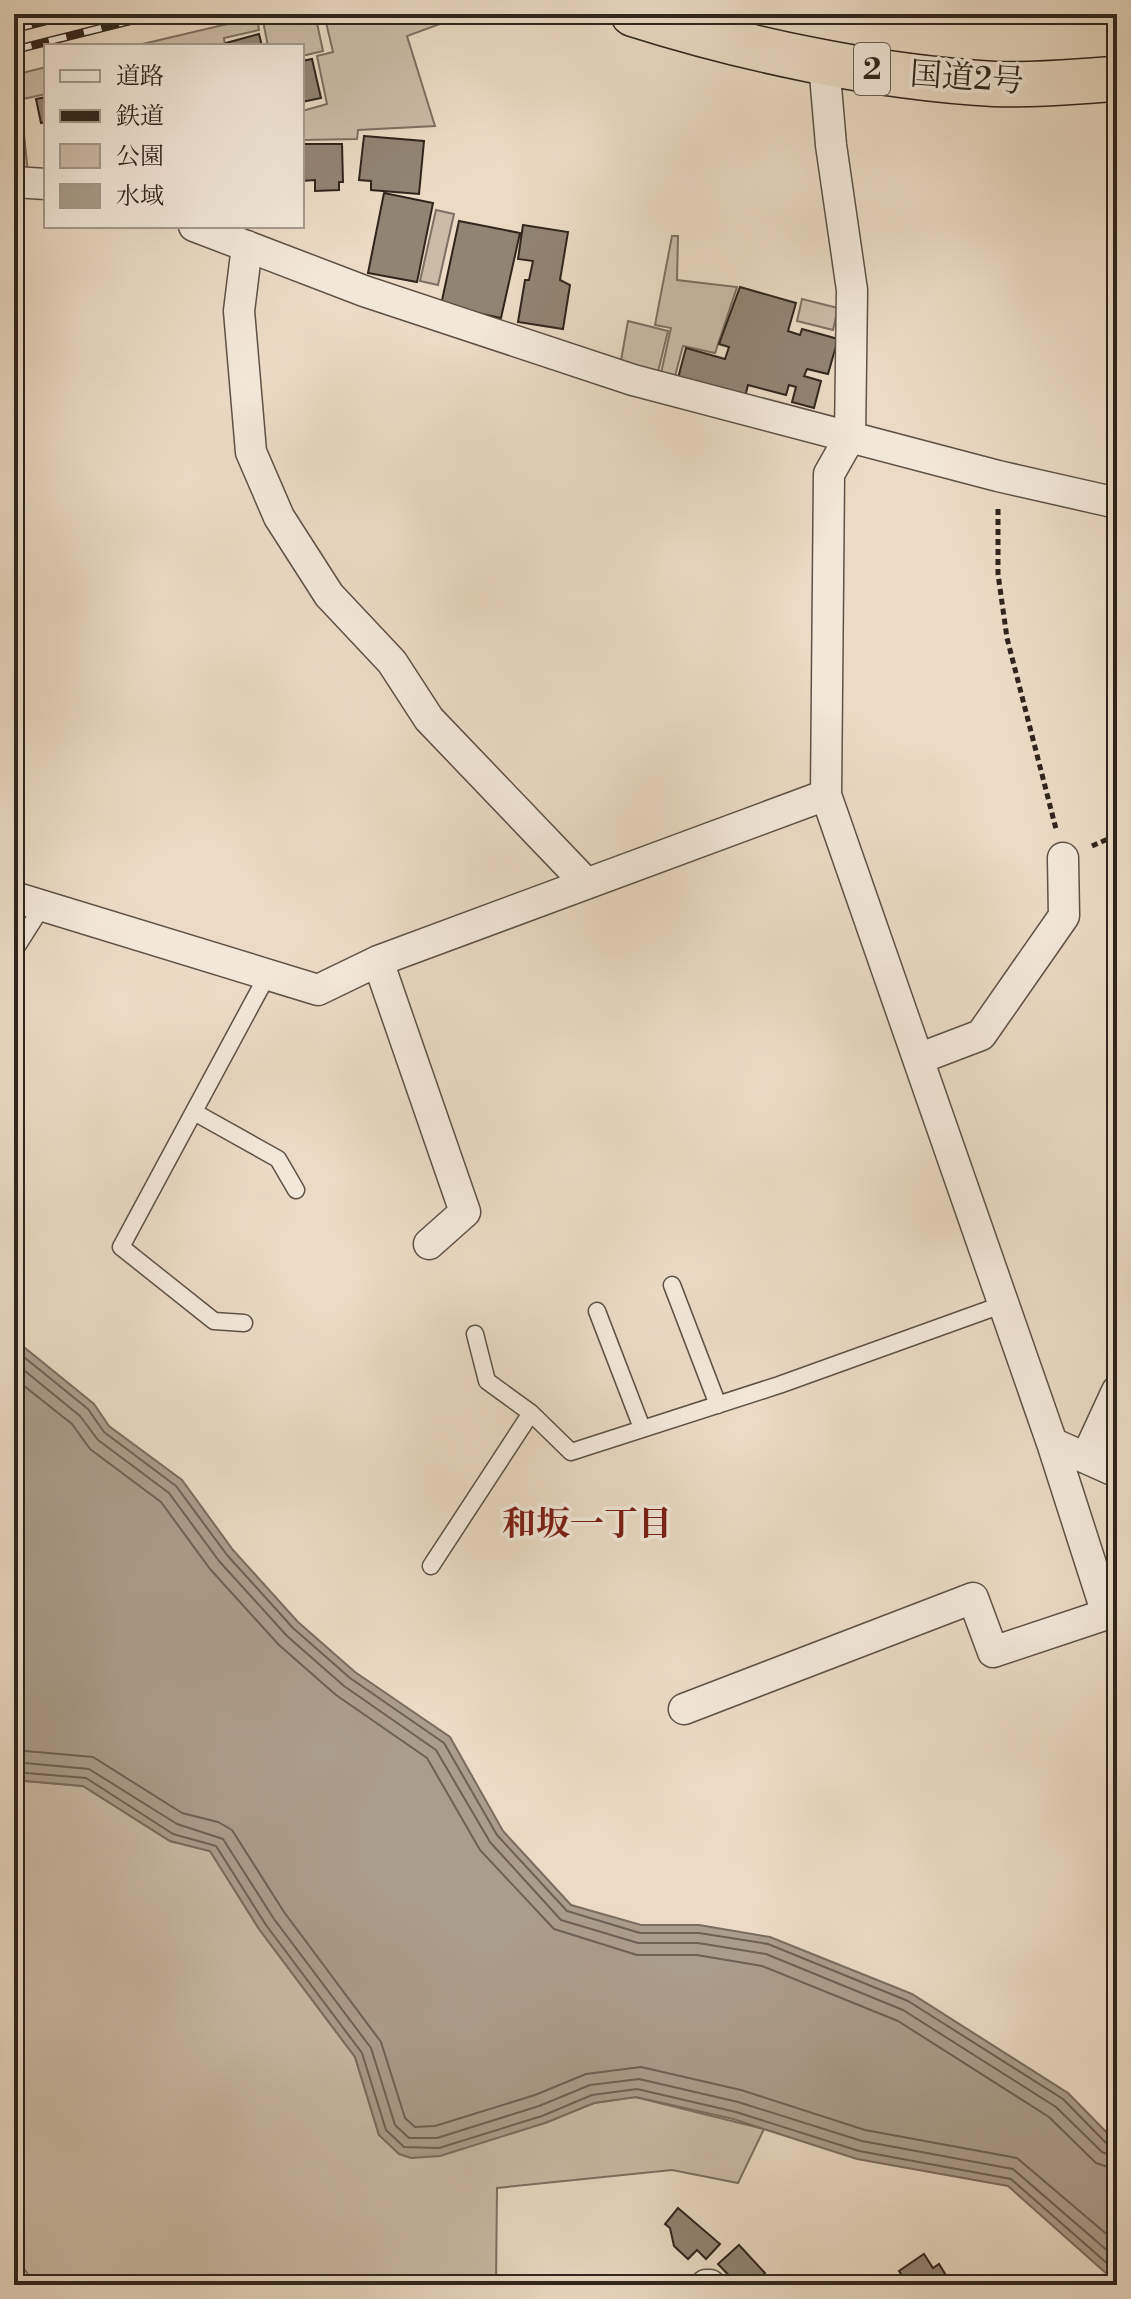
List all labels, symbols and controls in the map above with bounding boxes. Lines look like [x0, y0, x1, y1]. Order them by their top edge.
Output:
road number: 2 [854, 43, 890, 95]
legend [44, 44, 304, 228]
street label: 国道2号 [909, 54, 1025, 102]
text: 道路 [116, 62, 164, 92]
text: 鉄道 [116, 102, 164, 132]
text: 公園 [116, 142, 164, 172]
text: 水域 [116, 182, 164, 212]
district label: 和坂一丁目 [502, 1504, 672, 1546]

